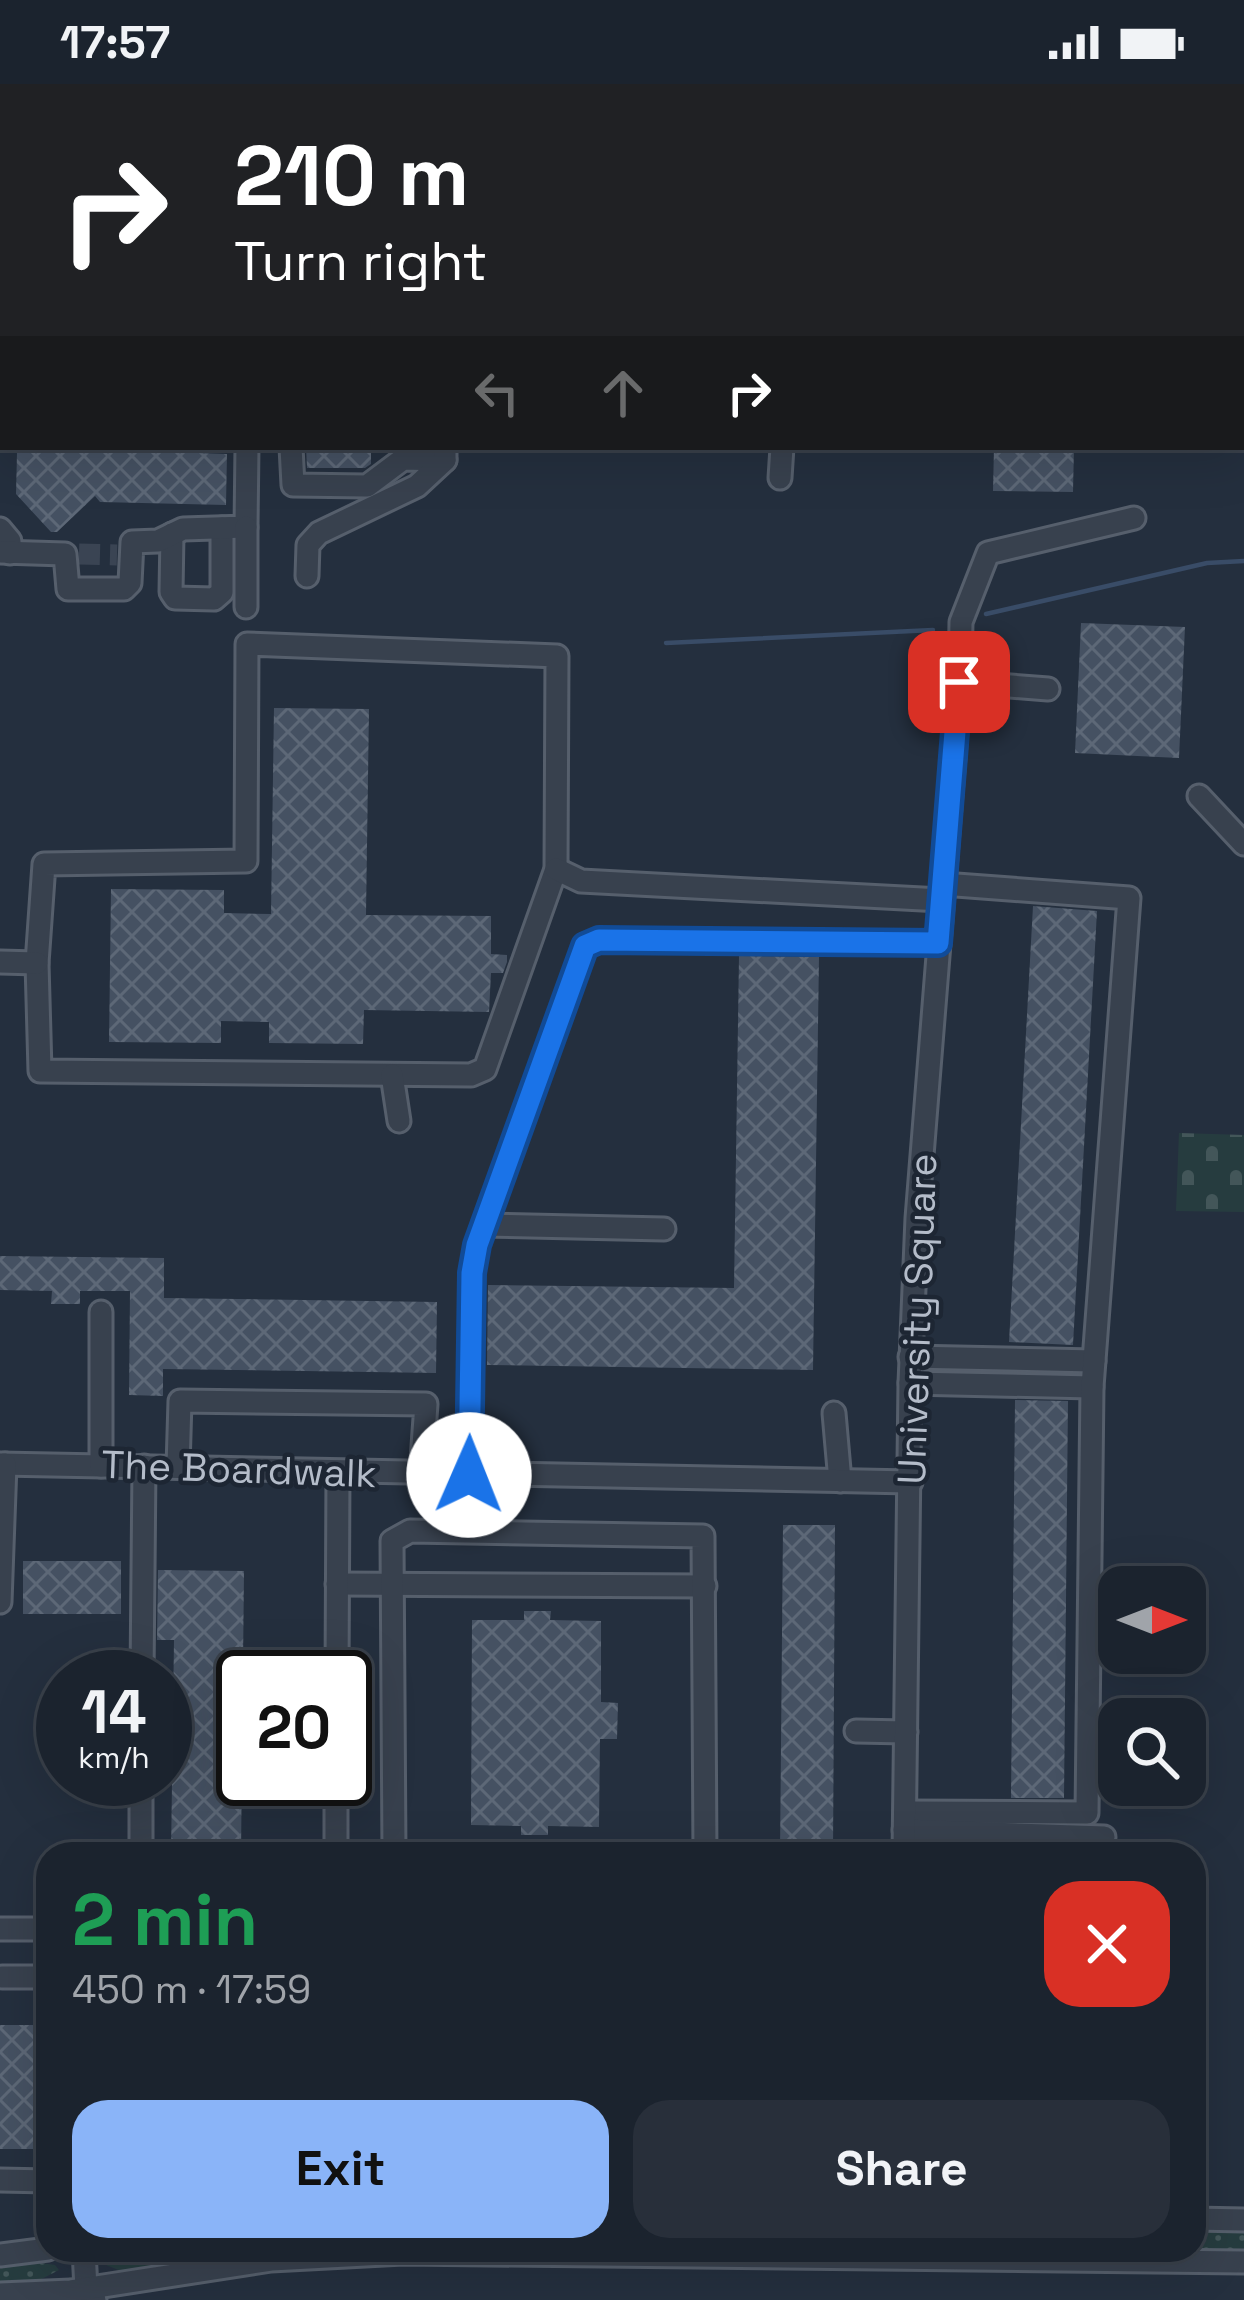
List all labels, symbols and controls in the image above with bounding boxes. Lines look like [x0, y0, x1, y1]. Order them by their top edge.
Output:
text: 17:57 [60, 14, 170, 71]
text: 210 m [234, 122, 469, 230]
icon: right [36, 132, 192, 288]
text: Turn right [234, 227, 487, 296]
icon: left [464, 360, 530, 426]
icon: ahead [590, 360, 656, 426]
icon: right [716, 360, 782, 426]
pin [908, 631, 1010, 733]
icon: arrive [926, 649, 992, 715]
street label: University Square [887, 1153, 947, 1485]
position arrow [406, 1412, 532, 1538]
street label: The Boardwalk [101, 1440, 377, 1498]
north arrow [1098, 1566, 1206, 1674]
map controls [1098, 1566, 1206, 1806]
speed limit sign: 20 [216, 1650, 372, 1806]
text: 14 [81, 1674, 147, 1751]
button: search [1098, 1698, 1206, 1806]
text: km/h [78, 1738, 150, 1777]
text: 2 min [72, 1874, 258, 1966]
button: close [1044, 1881, 1170, 2007]
text: 450 m · 17:59 [72, 1965, 311, 2014]
button: Exit [72, 2100, 609, 2238]
button: Share [633, 2100, 1170, 2238]

